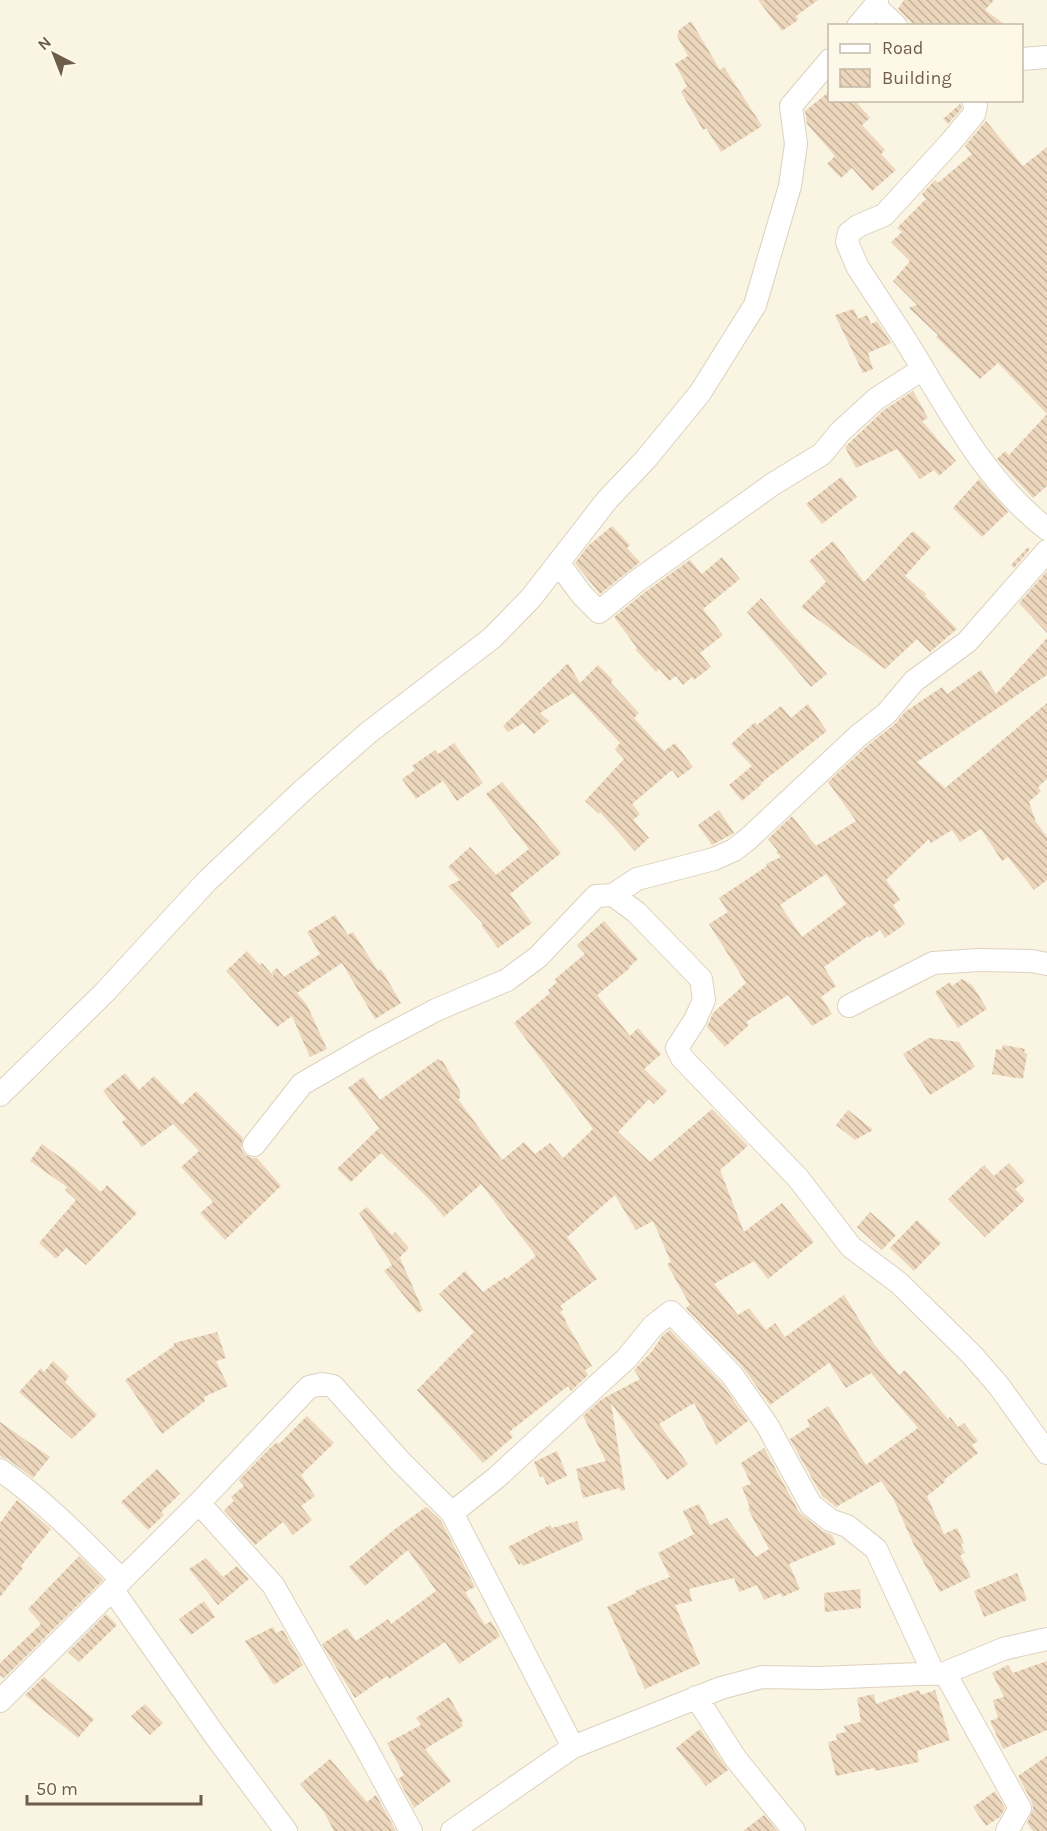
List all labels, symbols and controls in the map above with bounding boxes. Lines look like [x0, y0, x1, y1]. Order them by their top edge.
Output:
north arrow [24, 24, 84, 84]
legend [828, 24, 1023, 102]
text: N [34, 32, 55, 54]
text: Road [882, 37, 923, 59]
text: Building [882, 67, 952, 89]
scale bar [27, 1768, 201, 1806]
text: 50 m [36, 1778, 78, 1800]

